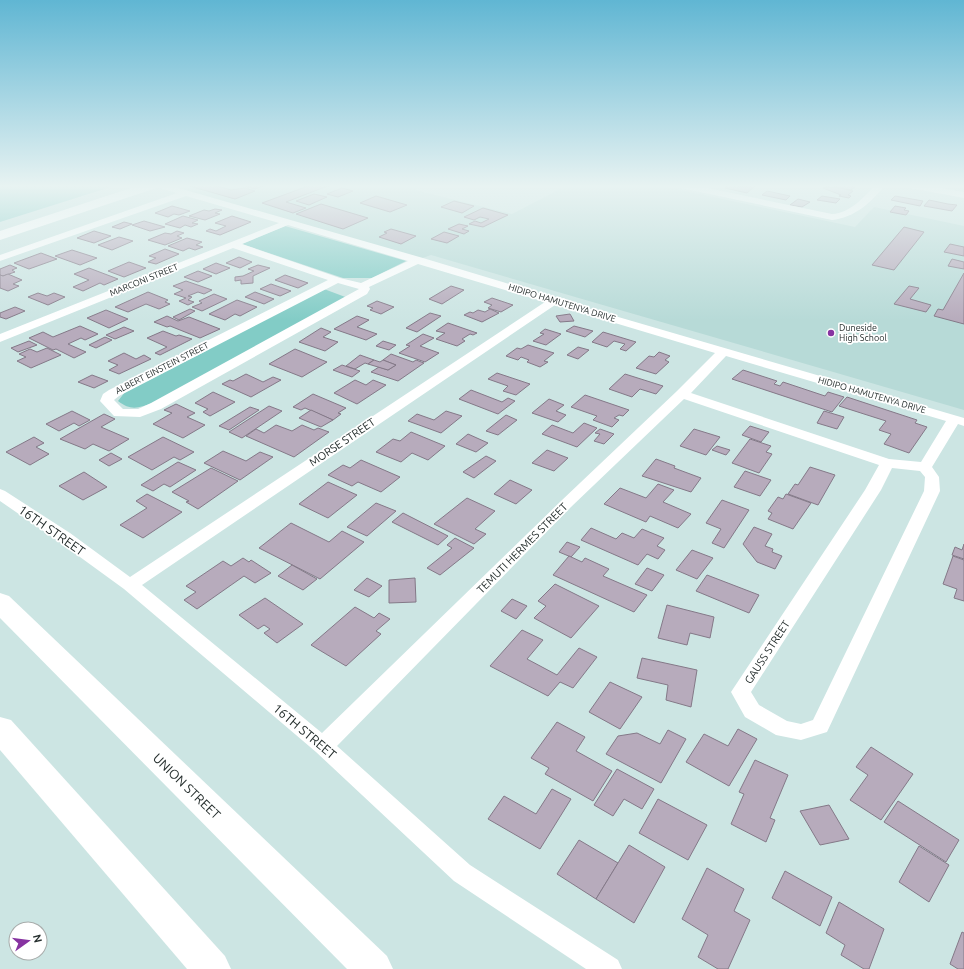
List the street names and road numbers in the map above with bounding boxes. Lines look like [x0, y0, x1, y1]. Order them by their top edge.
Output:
street label: MARCONI STREET [108, 262, 180, 298]
street label: HIDIPO HAMUTENYA DRIVE [507, 282, 617, 324]
street label: ALBERT EINSTEIN STREET [114, 340, 210, 396]
street label: HIDIPO HAMUTENYA DRIVE [817, 375, 927, 415]
street label: MORSE STREET [307, 416, 377, 468]
street label: TEMUTI HERMES STREET [474, 500, 570, 596]
street label: 16TH STREET [16, 502, 88, 558]
street label: GAUSS STREET [742, 618, 792, 686]
street label: 16TH STREET [271, 701, 339, 761]
street label: UNION STREET [151, 750, 223, 822]

